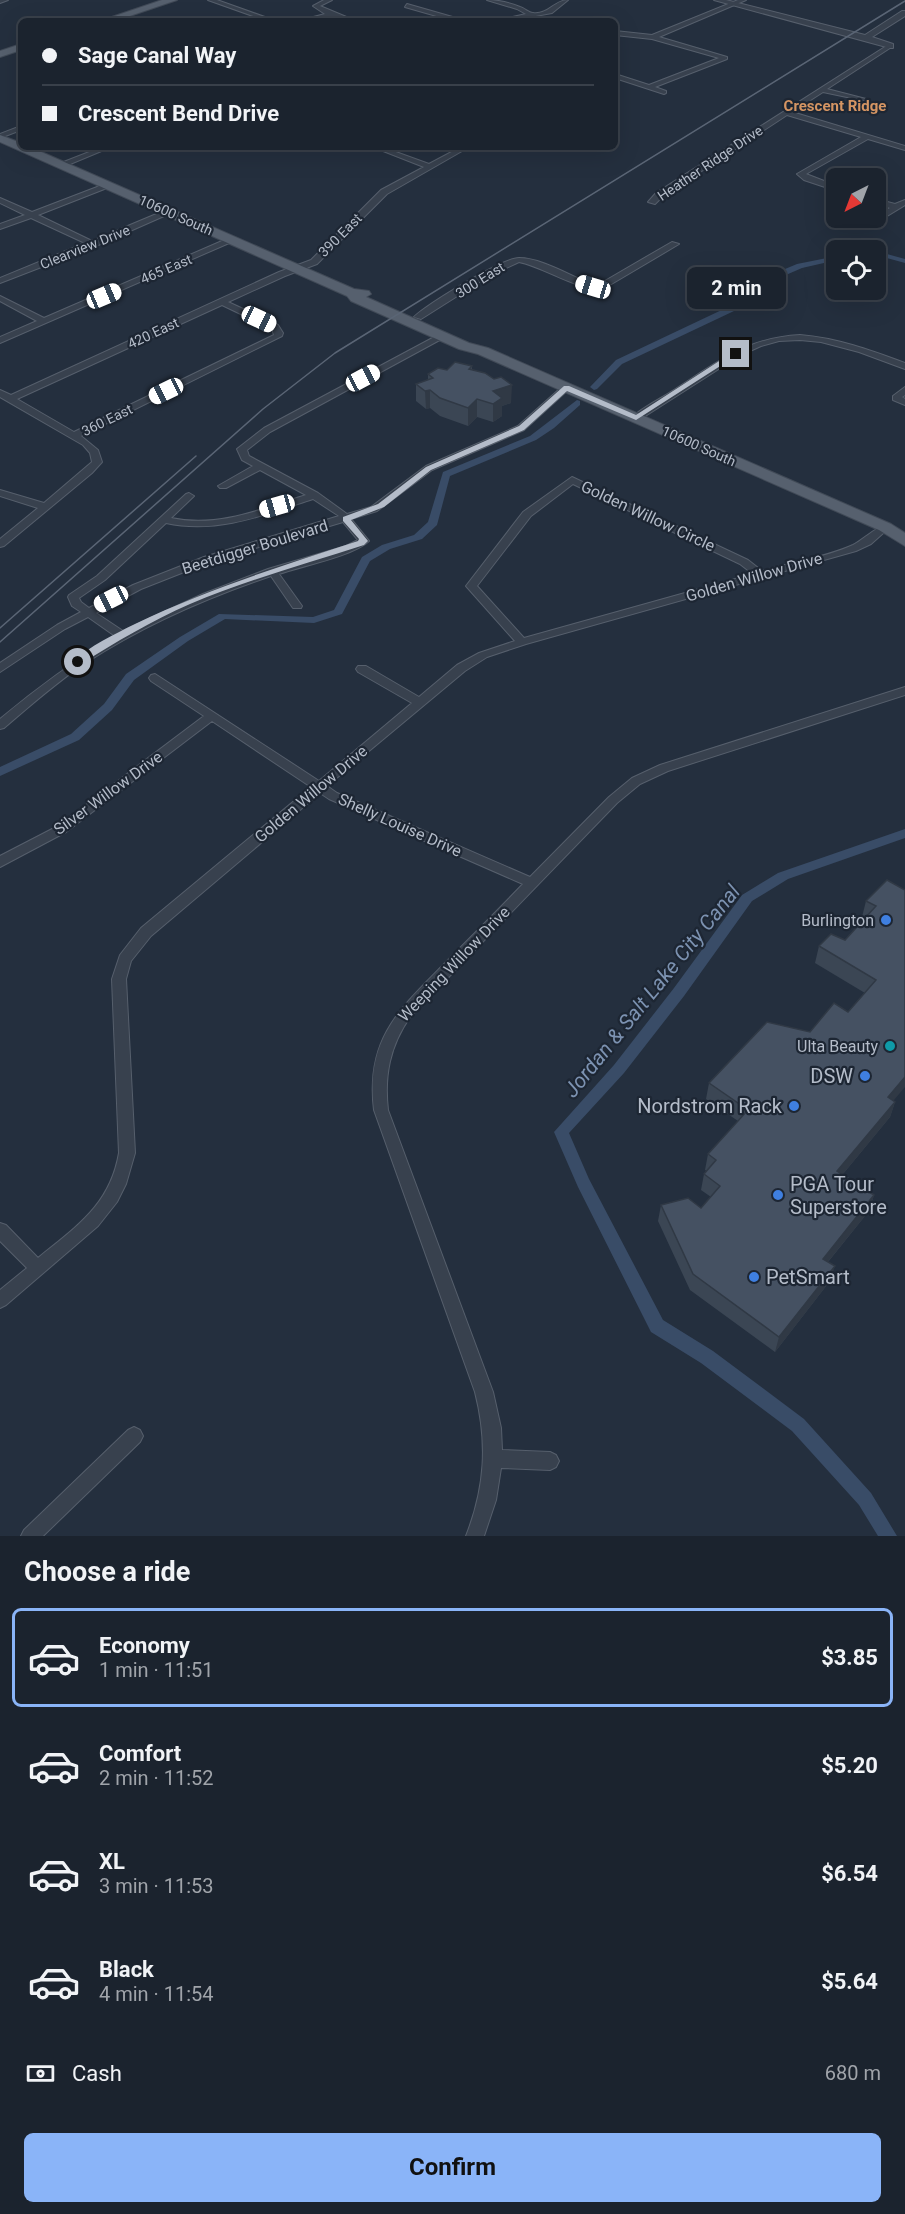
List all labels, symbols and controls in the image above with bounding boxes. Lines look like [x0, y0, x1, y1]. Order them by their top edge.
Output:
text: Sage Canal Way [78, 43, 236, 68]
district label: Crescent Ridge [784, 97, 886, 115]
text: Crescent Bend Drive [78, 101, 279, 126]
street label: Heather Ridge Drive [654, 122, 766, 204]
north arrow [826, 168, 886, 228]
map controls [826, 168, 886, 300]
street label: 10600 South [137, 192, 215, 238]
street label: 390 East [315, 210, 365, 260]
street label: Clearview Drive [38, 222, 132, 272]
button: locate [826, 240, 886, 300]
street label: 465 East [138, 251, 195, 287]
street label: 300 East [453, 259, 508, 301]
callout: 2 min [686, 267, 786, 309]
car [573, 273, 613, 301]
text: 2 min [711, 276, 762, 300]
car [84, 281, 124, 311]
car [239, 303, 279, 335]
street label: 420 East [125, 314, 181, 352]
route end [722, 340, 749, 367]
car [343, 362, 383, 394]
car [146, 375, 186, 407]
street label: 360 East [79, 401, 135, 439]
street label: 10600 South [660, 423, 738, 469]
street label: Golden Willow Circle [578, 477, 718, 555]
car [257, 492, 297, 520]
street label: Beetdigger Boulevard [180, 516, 330, 578]
street label: Golden Willow Drive [684, 548, 824, 606]
car [91, 583, 131, 615]
route start [64, 648, 91, 675]
street label: Golden Willow Drive [251, 741, 371, 847]
street label: Silver Willow Drive [50, 747, 166, 839]
street label: Shelly Louise Drive [335, 789, 465, 861]
water label: Jordan & Salt Lake City Canal [559, 879, 746, 1102]
street label: Weeping Willow Drive [394, 903, 514, 1025]
place label: Burlington [801, 911, 874, 930]
marker: Burlington [879, 913, 893, 927]
place label: Ulta Beauty [797, 1037, 878, 1056]
marker: Ulta Beauty [883, 1039, 897, 1053]
place label: DSW [810, 1064, 853, 1088]
marker: DSW [858, 1069, 872, 1083]
place label: Nordstrom Rack [637, 1094, 783, 1118]
marker: Nordstrom Rack [787, 1099, 801, 1113]
place label: PGA Tour Superstore [790, 1172, 887, 1219]
marker: PGA Tour Superstore [771, 1188, 785, 1202]
place label: PetSmart [766, 1265, 850, 1289]
marker: PetSmart [747, 1270, 761, 1284]
text: Choose a ride [24, 1556, 190, 1588]
icon: car [27, 1631, 81, 1685]
text: Economy [99, 1633, 190, 1658]
text: $3.85 [821, 1645, 878, 1670]
text: 1 min · 11:51 [99, 1658, 214, 1682]
icon: car [27, 1739, 81, 1793]
text: Comfort [99, 1741, 181, 1766]
text: $5.20 [821, 1753, 878, 1778]
text: 2 min · 11:52 [99, 1766, 214, 1790]
icon: car [27, 1847, 81, 1901]
text: XL [99, 1849, 125, 1874]
text: $6.54 [821, 1861, 878, 1886]
text: 3 min · 11:53 [99, 1874, 214, 1898]
icon: car [27, 1955, 81, 2009]
text: Black [99, 1957, 154, 1982]
text: $5.64 [821, 1969, 878, 1994]
text: 4 min · 11:54 [99, 1982, 214, 2006]
icon: cash [24, 2057, 57, 2090]
text: Cash [72, 2061, 122, 2086]
text: 680 m [825, 2061, 881, 2085]
button: Confirm [24, 2133, 881, 2202]

